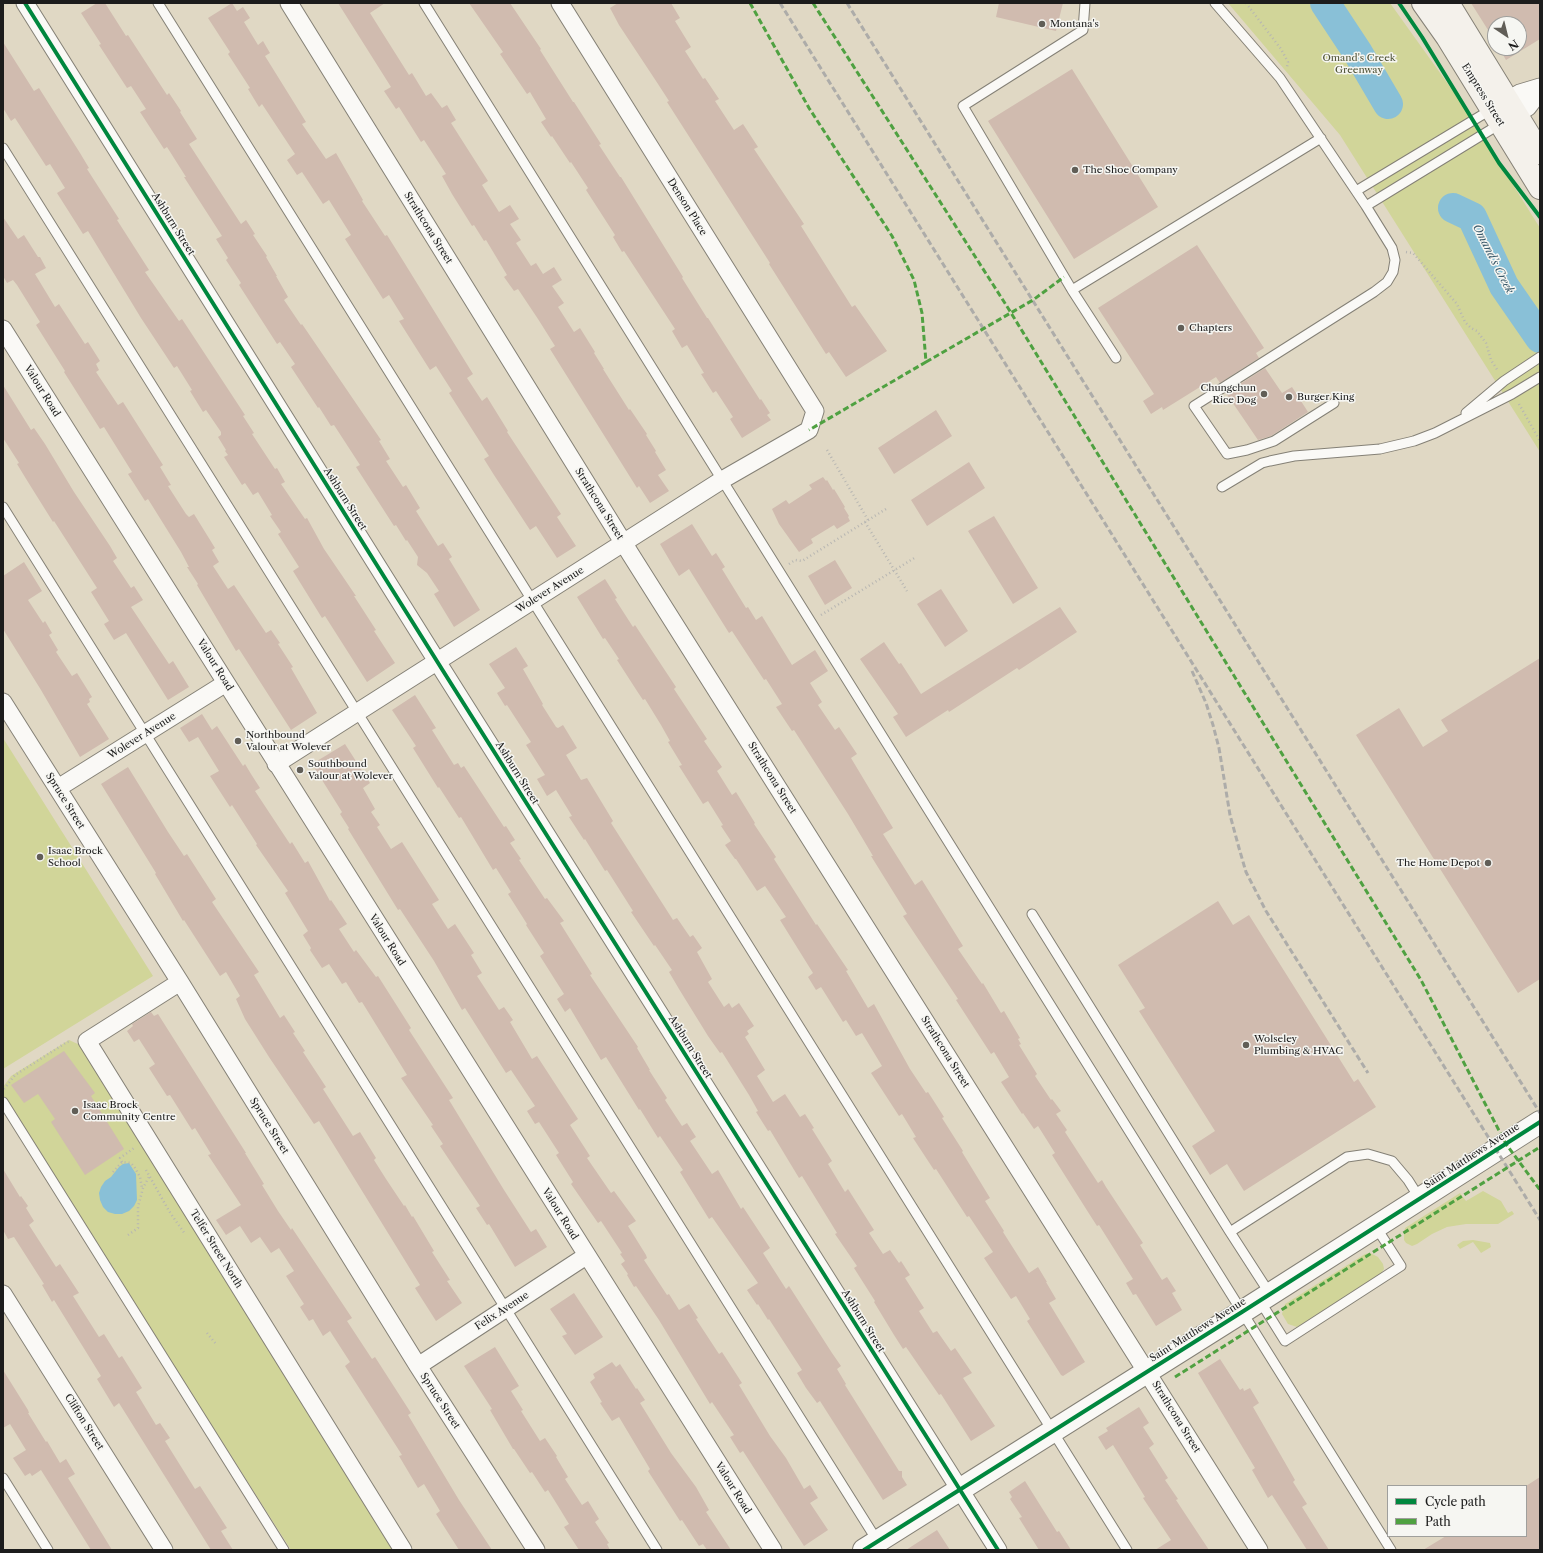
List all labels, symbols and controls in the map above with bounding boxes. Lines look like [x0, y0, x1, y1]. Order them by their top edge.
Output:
north arrow [1487, 16, 1527, 56]
place label: Montana's [1050, 18, 1099, 30]
marker: Montana's [1037, 19, 1047, 29]
text: N [1505, 37, 1521, 53]
park label: Omand's Creek Greenway [1322, 52, 1396, 76]
street label: Empress Street [1459, 61, 1507, 129]
place label: The Shoe Company [1083, 164, 1178, 176]
marker: The Shoe Company [1070, 165, 1080, 175]
street label: Denson Place [665, 176, 709, 238]
street label: Ashburn Street [149, 190, 197, 258]
street label: Strathcona Street [401, 190, 455, 266]
water label: Omand's Creek [1470, 222, 1516, 296]
place label: Chapters [1189, 322, 1232, 334]
marker: Chapters [1176, 323, 1186, 333]
street label: Valour Road [21, 363, 63, 419]
place label: Chungchun Rice Dog [1200, 382, 1256, 406]
marker: Chungchun Rice Dog [1259, 389, 1269, 399]
place label: Burger King [1297, 391, 1354, 403]
marker: Burger King [1284, 392, 1294, 402]
street label: Ashburn Street [321, 465, 369, 533]
street label: Strathcona Street [572, 466, 626, 542]
street label: Wolever Avenue [514, 564, 586, 616]
street label: Valour Road [194, 637, 236, 693]
street label: Wolever Avenue [106, 710, 178, 762]
place label: Northbound Valour at Wolever [246, 729, 331, 752]
marker: Northbound Valour at Wolever [233, 736, 243, 746]
street label: Ashburn Street [493, 739, 541, 807]
street label: Strathcona Street [745, 740, 799, 816]
place label: Southbound Valour at Wolever [308, 758, 393, 782]
marker: Southbound Valour at Wolever [295, 765, 305, 775]
street label: Spruce Street [43, 771, 87, 831]
place label: Isaac Brock School [48, 845, 103, 868]
marker: Isaac Brock School [35, 852, 45, 862]
place label: The Home Depot [1396, 857, 1480, 869]
marker: The Home Depot [1483, 858, 1493, 868]
street label: Valour Road [366, 912, 408, 968]
street label: Ashburn Street [666, 1013, 714, 1081]
street label: Strathcona Street [918, 1014, 972, 1090]
place label: Wolseley Plumbing & HVAC [1254, 1033, 1343, 1056]
marker: Wolseley Plumbing & HVAC [1241, 1040, 1251, 1050]
street label: Spruce Street [247, 1096, 291, 1156]
place label: Isaac Brock Community Centre [83, 1099, 175, 1122]
marker: Isaac Brock Community Centre [70, 1106, 80, 1116]
street label: Saint Matthews Avenue [1422, 1121, 1522, 1191]
street label: Valour Road [539, 1186, 581, 1242]
street label: Telfer Street North [187, 1208, 245, 1290]
street label: Ashburn Street [839, 1287, 887, 1355]
street label: Felix Avenue [473, 1289, 531, 1333]
street label: Saint Matthews Avenue [1148, 1295, 1248, 1365]
street label: Spruce Street [417, 1371, 463, 1431]
street label: Strathcona Street [1149, 1379, 1203, 1455]
street label: Clifton Street [62, 1392, 106, 1452]
street label: Valour Road [712, 1460, 754, 1516]
legend [1387, 1485, 1527, 1537]
text: Cycle path [1425, 1494, 1486, 1509]
text: Path [1425, 1514, 1451, 1529]

